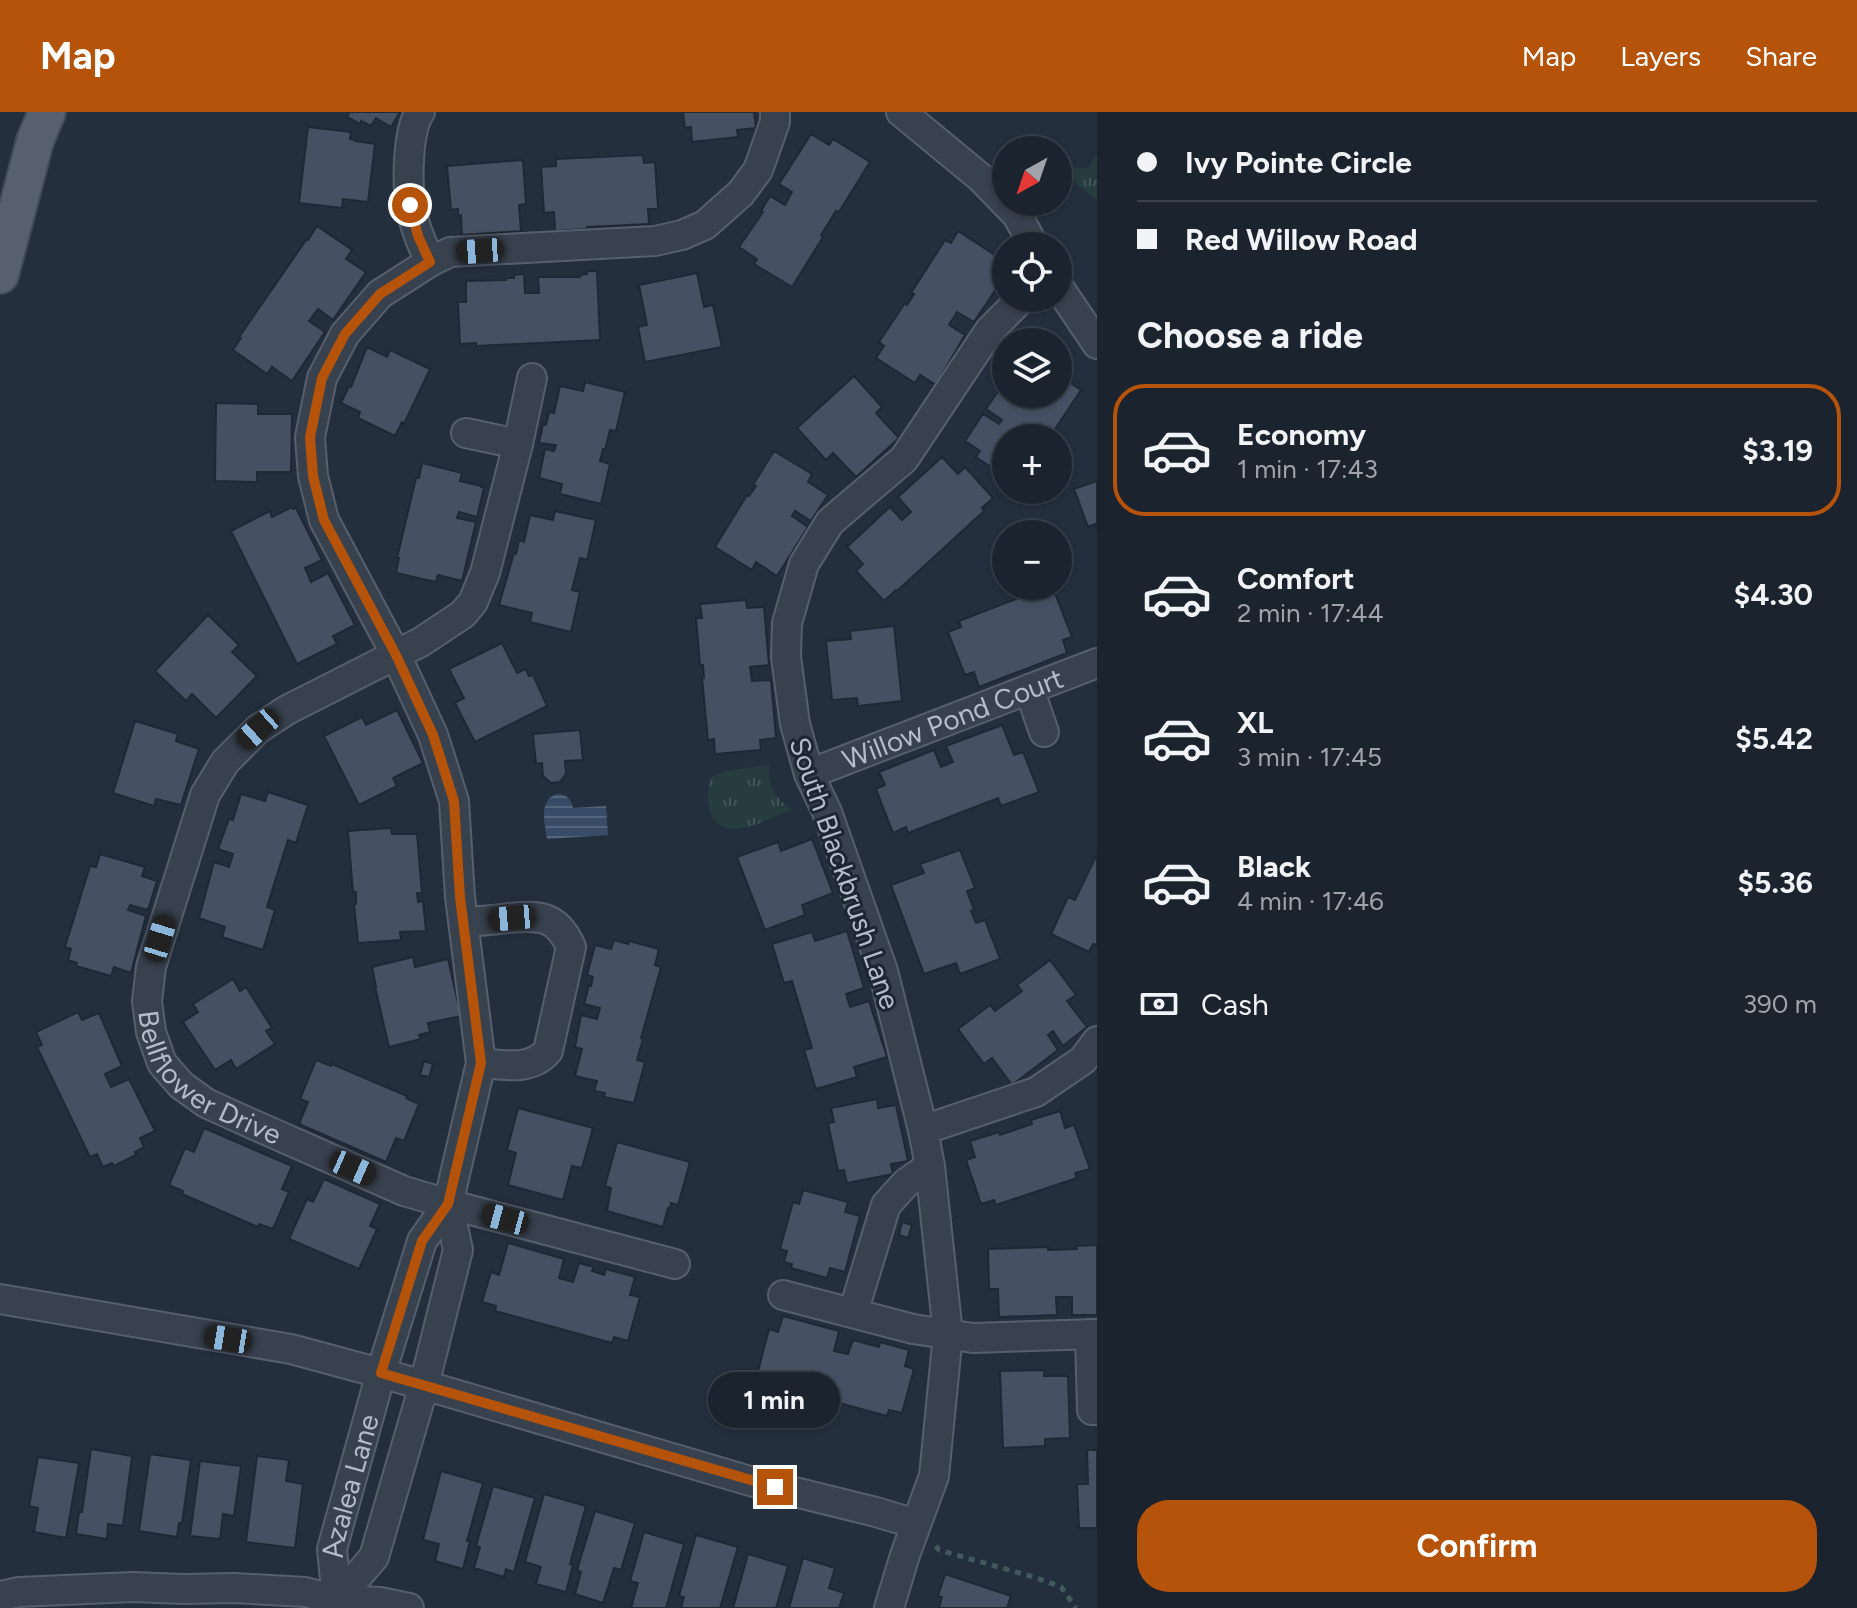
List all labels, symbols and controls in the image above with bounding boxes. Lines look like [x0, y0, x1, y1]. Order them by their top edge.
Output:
text: Map [40, 33, 116, 79]
text: Map [1522, 39, 1576, 73]
text: Layers [1620, 39, 1701, 73]
text: Share [1745, 39, 1817, 73]
north arrow [992, 136, 1072, 216]
map controls [992, 136, 1072, 600]
text: Ivy Pointe Circle [1185, 144, 1412, 181]
route start [392, 187, 428, 223]
text: Red Willow Road [1185, 221, 1418, 258]
button: locate [992, 232, 1072, 312]
car [455, 237, 505, 265]
text: Choose a ride [1137, 314, 1363, 357]
button: layers [992, 328, 1072, 408]
icon: car [1141, 414, 1213, 486]
text: Economy [1237, 416, 1366, 453]
button: + [992, 424, 1072, 504]
text: $3.19 [1742, 432, 1813, 469]
text: 1 min · 17:43 [1237, 453, 1378, 485]
button: − [992, 520, 1072, 600]
icon: car [1141, 558, 1213, 630]
text: Comfort [1237, 560, 1355, 597]
text: $4.30 [1734, 576, 1813, 613]
text: 2 min · 17:44 [1237, 597, 1384, 629]
street label: Willow Pond Court [838, 661, 1068, 777]
icon: car [1141, 702, 1213, 774]
car [232, 704, 284, 754]
text: XL [1237, 704, 1273, 741]
text: $5.42 [1735, 720, 1813, 757]
street label: South Blackbrush Lane [782, 733, 908, 1013]
text: 3 min · 17:45 [1237, 741, 1382, 773]
icon: car [1141, 846, 1213, 918]
text: Black [1237, 848, 1311, 885]
text: $5.36 [1737, 864, 1813, 901]
text: 4 min · 17:46 [1237, 885, 1384, 917]
car [487, 904, 537, 932]
car [142, 912, 178, 964]
icon: cash [1137, 982, 1181, 1026]
text: Cash [1201, 986, 1269, 1023]
text: 390 m [1743, 988, 1817, 1020]
street label: Bellflower Drive [131, 1008, 287, 1152]
car [326, 1147, 380, 1189]
car [479, 1201, 531, 1237]
car [202, 1323, 254, 1355]
callout: 1 min [709, 1371, 841, 1427]
text: 1 min [743, 1384, 805, 1416]
street label: Azalea Lane [314, 1410, 386, 1561]
route end [757, 1469, 793, 1505]
button: Confirm [1137, 1500, 1817, 1592]

